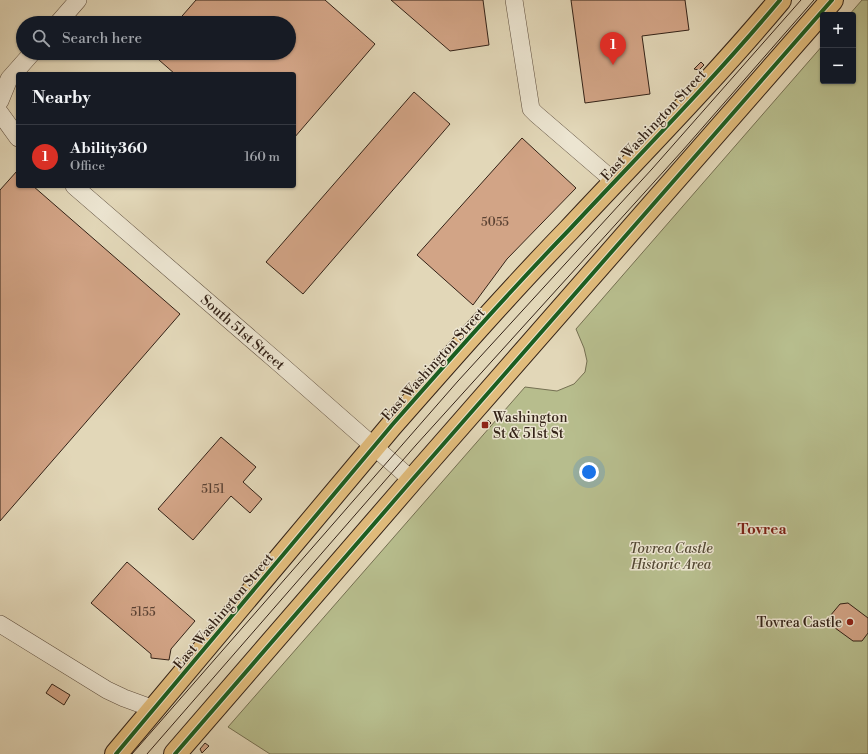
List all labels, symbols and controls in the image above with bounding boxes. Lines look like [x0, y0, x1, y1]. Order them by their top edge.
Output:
map controls [820, 12, 856, 84]
button: + [820, 12, 856, 48]
search box [16, 16, 296, 60]
icon: search [30, 27, 52, 49]
text: Search here [62, 29, 142, 48]
pin: 1 [600, 32, 626, 65]
button: − [820, 48, 856, 84]
street label: East Washington Street [597, 66, 710, 185]
text: Nearby [32, 87, 91, 109]
text: Ability360 [70, 139, 148, 158]
text: 1 [42, 149, 48, 165]
text: 160 m [244, 149, 280, 165]
text: Office [70, 158, 105, 174]
house number: 5055 [481, 215, 509, 230]
street label: South 51st Street [196, 291, 288, 374]
street label: East Washington Street [378, 304, 489, 425]
place label: Washington St & 51st St [492, 409, 568, 443]
marker: Washington St & 51st St [480, 420, 490, 430]
your location [579, 462, 599, 482]
house number: 5151 [201, 482, 226, 497]
district label: Tovrea [737, 520, 787, 539]
park label: Tovrea Castle Historic Area [629, 540, 713, 574]
street label: East Washington Street [170, 550, 278, 673]
house number: 5155 [130, 605, 156, 620]
place label: Tovrea Castle [757, 614, 842, 632]
marker: Tovrea Castle [845, 617, 855, 627]

